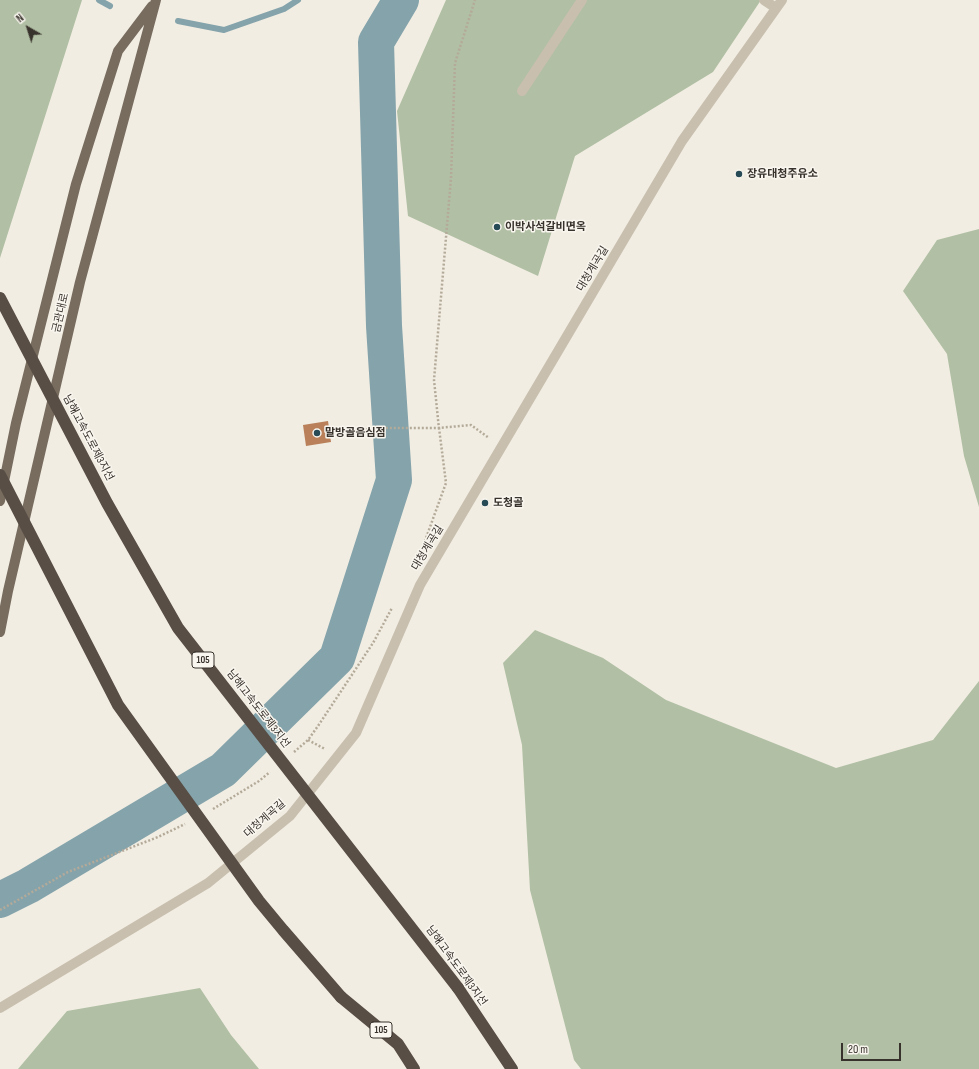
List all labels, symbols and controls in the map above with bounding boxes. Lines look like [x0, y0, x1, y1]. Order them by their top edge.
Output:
north arrow [8, 8, 48, 48]
text: N [14, 11, 27, 25]
place label: 장유대청주유소 [747, 167, 818, 181]
marker: 장유대청주유소 [734, 169, 744, 179]
place label: 이박사석갈비면옥 [505, 220, 586, 234]
marker: 이박사석갈비면옥 [492, 222, 502, 232]
street label: 대청계곡길 [574, 244, 612, 294]
street label: 금관대로 [50, 292, 72, 334]
street label: 남해고속도로제3지선 [60, 393, 116, 483]
place label: 말방골음심점 [325, 426, 386, 440]
marker: 말방골음심점 [312, 428, 322, 438]
place label: 도청골 [493, 496, 523, 510]
marker: 도청골 [480, 498, 490, 508]
street label: 대청계곡길 [409, 523, 447, 573]
road number: 105 [192, 652, 214, 668]
street label: 남해고속도로제3지선 [223, 667, 293, 751]
street label: 대청계곡길 [242, 797, 288, 841]
street label: 남해고속도로제3지선 [423, 923, 489, 1009]
road number: 105 [370, 1022, 392, 1038]
scale bar [843, 1035, 903, 1061]
text: 20 m [848, 1042, 868, 1057]

